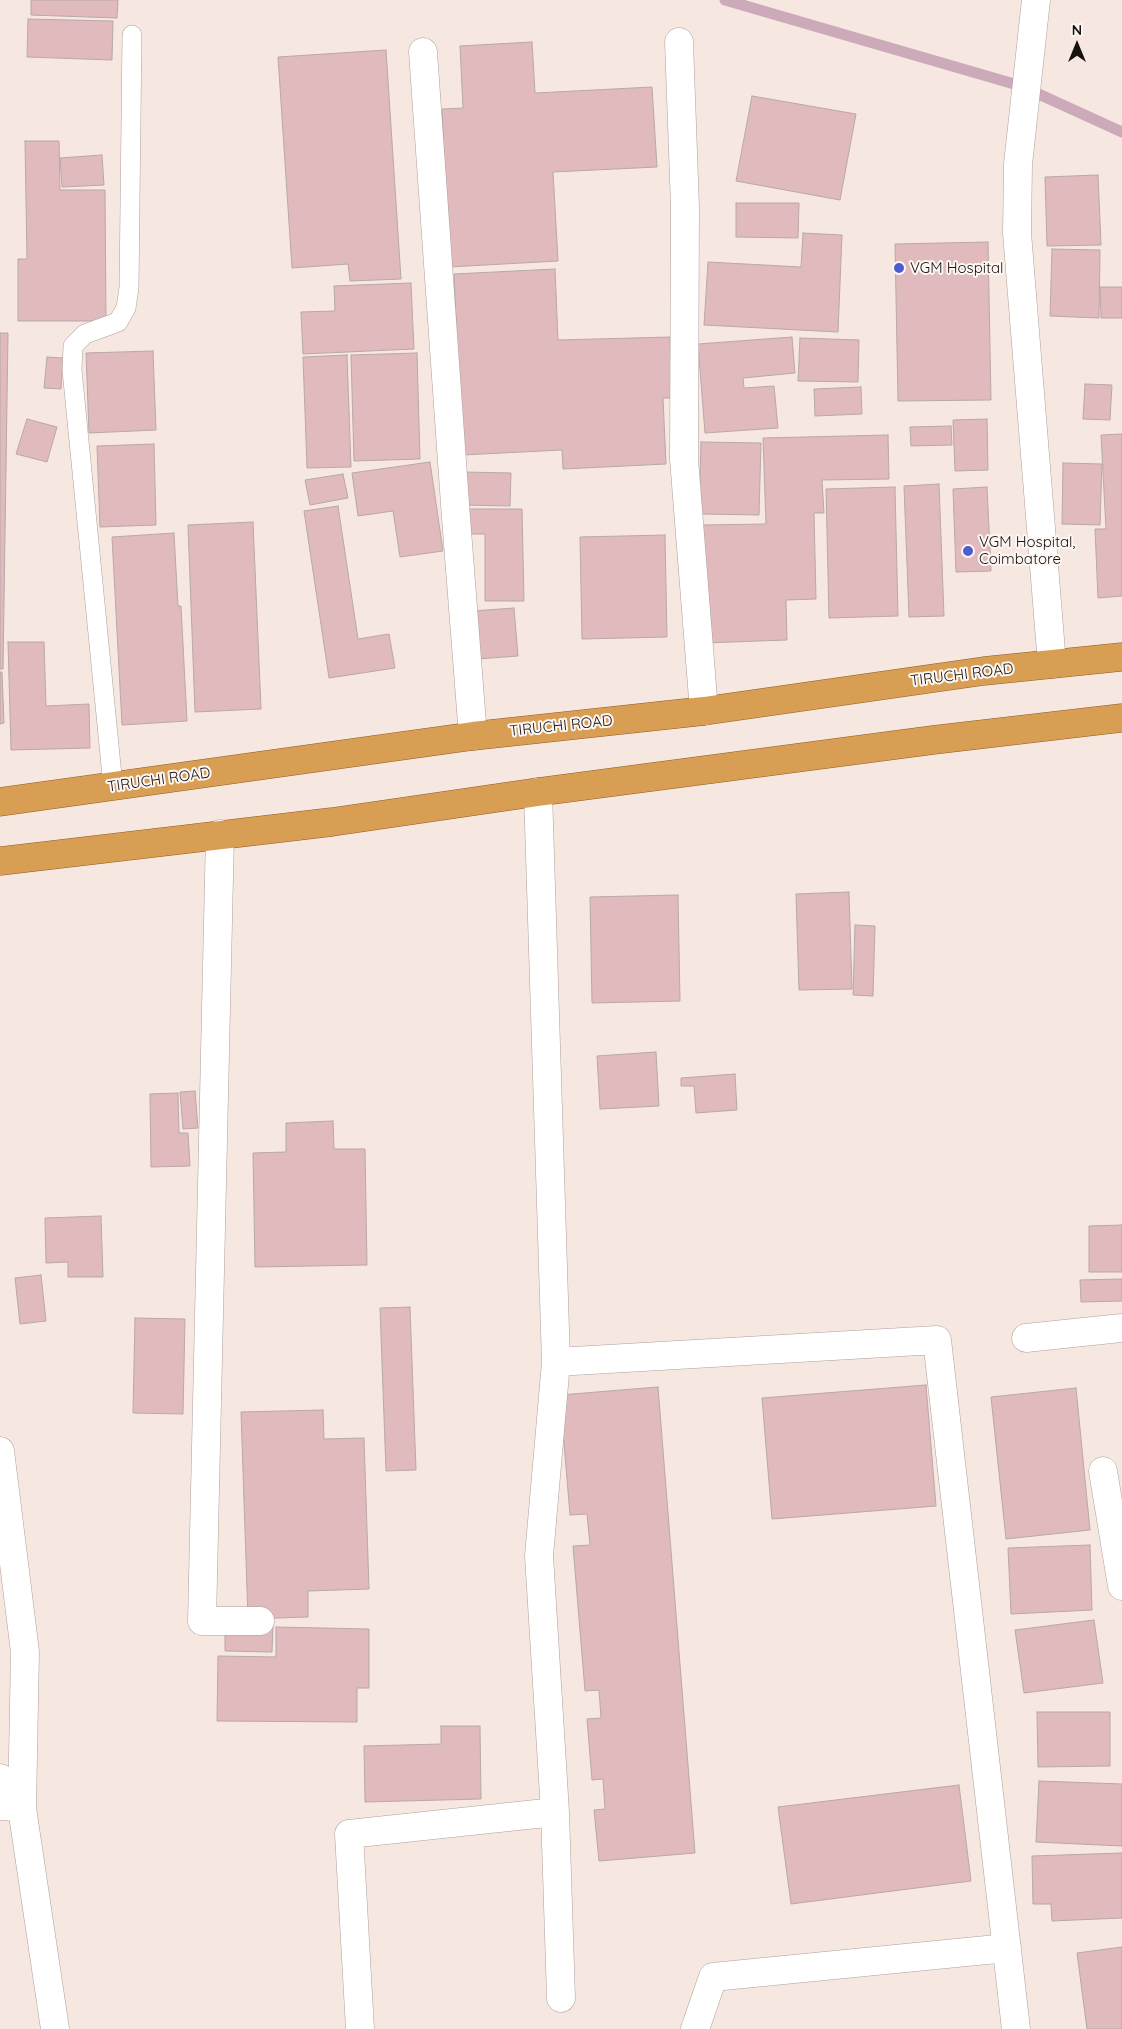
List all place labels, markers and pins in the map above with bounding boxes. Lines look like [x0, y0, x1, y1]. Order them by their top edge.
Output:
place label: VGM Hospital [910, 259, 1004, 277]
marker: VGM Hospital [892, 261, 906, 275]
place label: VGM Hospital, Coimbatore [979, 533, 1075, 568]
marker: VGM Hospital, Coimbatore [961, 544, 975, 558]

